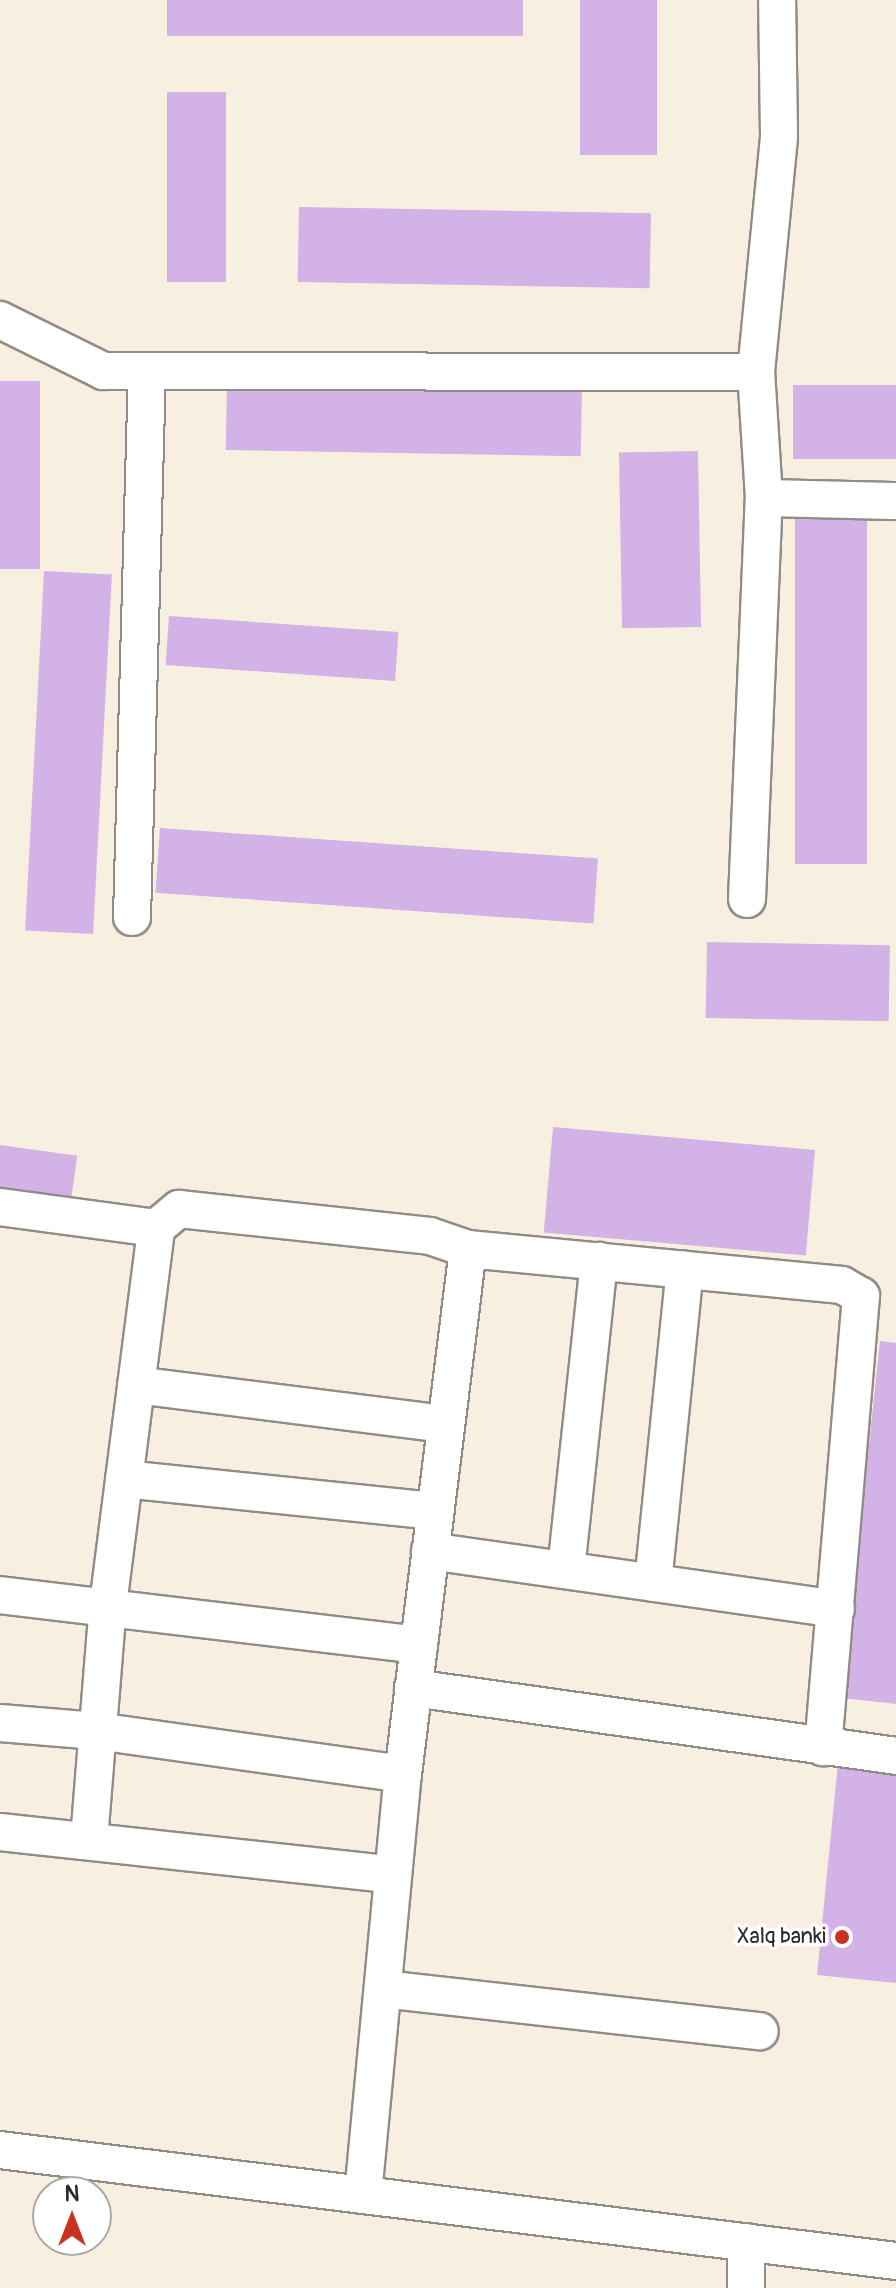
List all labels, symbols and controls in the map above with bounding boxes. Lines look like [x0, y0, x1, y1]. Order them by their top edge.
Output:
place label: Xalq banki [737, 1924, 826, 1950]
marker: Xalq banki [833, 1928, 851, 1946]
north arrow [32, 2176, 112, 2256]
text: N [65, 2180, 79, 2208]

